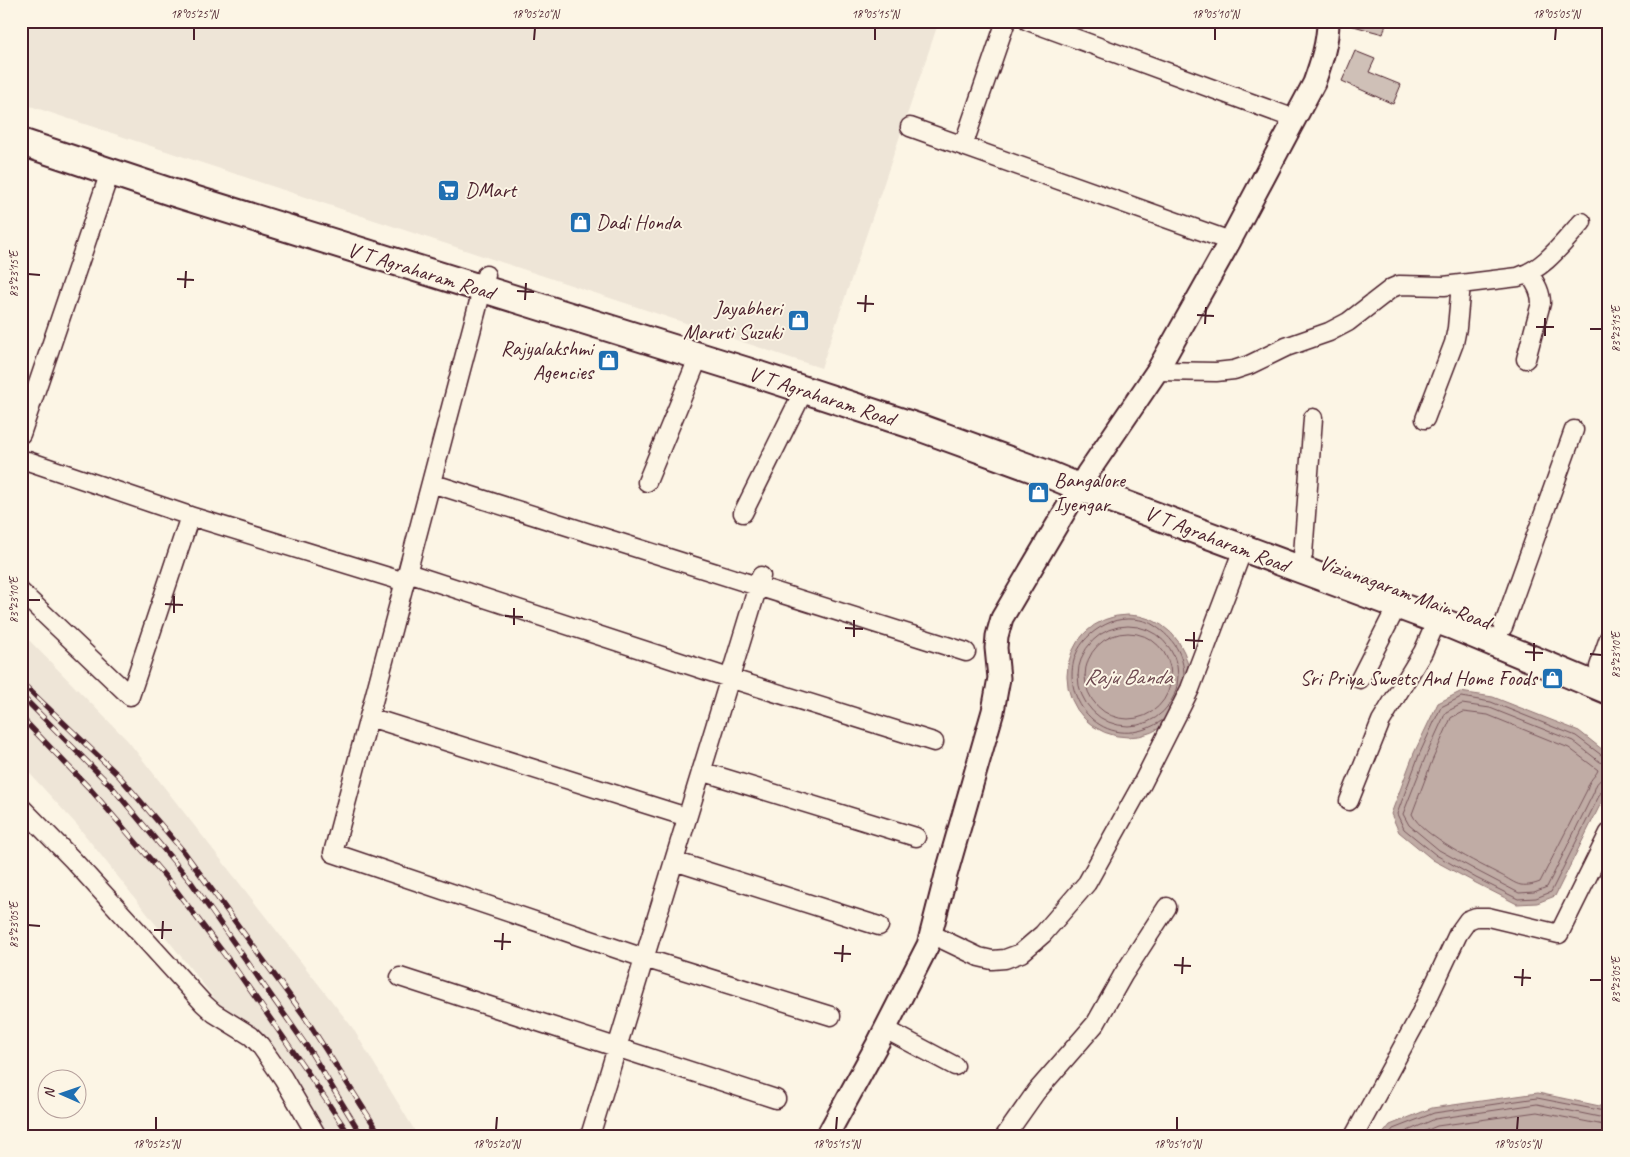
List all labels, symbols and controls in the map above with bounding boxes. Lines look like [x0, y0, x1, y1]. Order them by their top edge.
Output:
text: 18°05'25"N [170, 6, 219, 22]
text: 18°05'20"N [511, 6, 560, 22]
text: 18°05'15"N [851, 6, 900, 22]
text: 18°05'10"N [1191, 6, 1240, 22]
text: 18°05'05"N [1532, 6, 1581, 22]
place label: DMart [465, 177, 518, 203]
supermarket icon: DMart [437, 178, 461, 202]
place label: Dadi Honda [596, 209, 683, 235]
shop icon: Dadi Honda [568, 210, 592, 234]
street label: V T Agraharam Road [345, 236, 500, 306]
text: 83°23'15"E [6, 249, 22, 297]
place label: Jayabheri Maruti Suzuki [683, 295, 785, 345]
text: 83°23'15"E [1608, 304, 1624, 352]
shop icon: Jayabheri Maruti Suzuki [786, 308, 810, 332]
place label: Rajyalakshmi Agencies [501, 335, 596, 385]
shop icon: Rajyalakshmi Agencies [597, 348, 621, 372]
street label: V T Agraharam Road [746, 360, 901, 433]
place label: Bangalore Iyengar [1054, 467, 1127, 517]
shop icon: Bangalore Iyengar [1026, 480, 1050, 504]
street label: V T Agraharam Road [1141, 500, 1295, 579]
street label: Vizianagaram Main Road [1316, 549, 1498, 636]
text: 83°23'10"E [6, 575, 22, 623]
text: 83°23'10"E [1608, 630, 1624, 678]
water label: Raju Banda [1084, 663, 1174, 691]
place label: Sri Priya Sweets And Home Foods [1300, 665, 1539, 691]
shop icon: Sri Priya Sweets And Home Foods [1541, 666, 1565, 690]
text: 83°23'05"E [6, 900, 22, 948]
text: 83°23'05"E [1608, 955, 1624, 1003]
north arrow [38, 1070, 88, 1120]
text: N [41, 1087, 58, 1098]
text: 18°05'25"N [132, 1136, 181, 1152]
text: 18°05'20"N [472, 1136, 521, 1152]
text: 18°05'15"N [812, 1136, 861, 1152]
text: 18°05'10"N [1153, 1136, 1202, 1152]
text: 18°05'05"N [1493, 1136, 1542, 1152]

